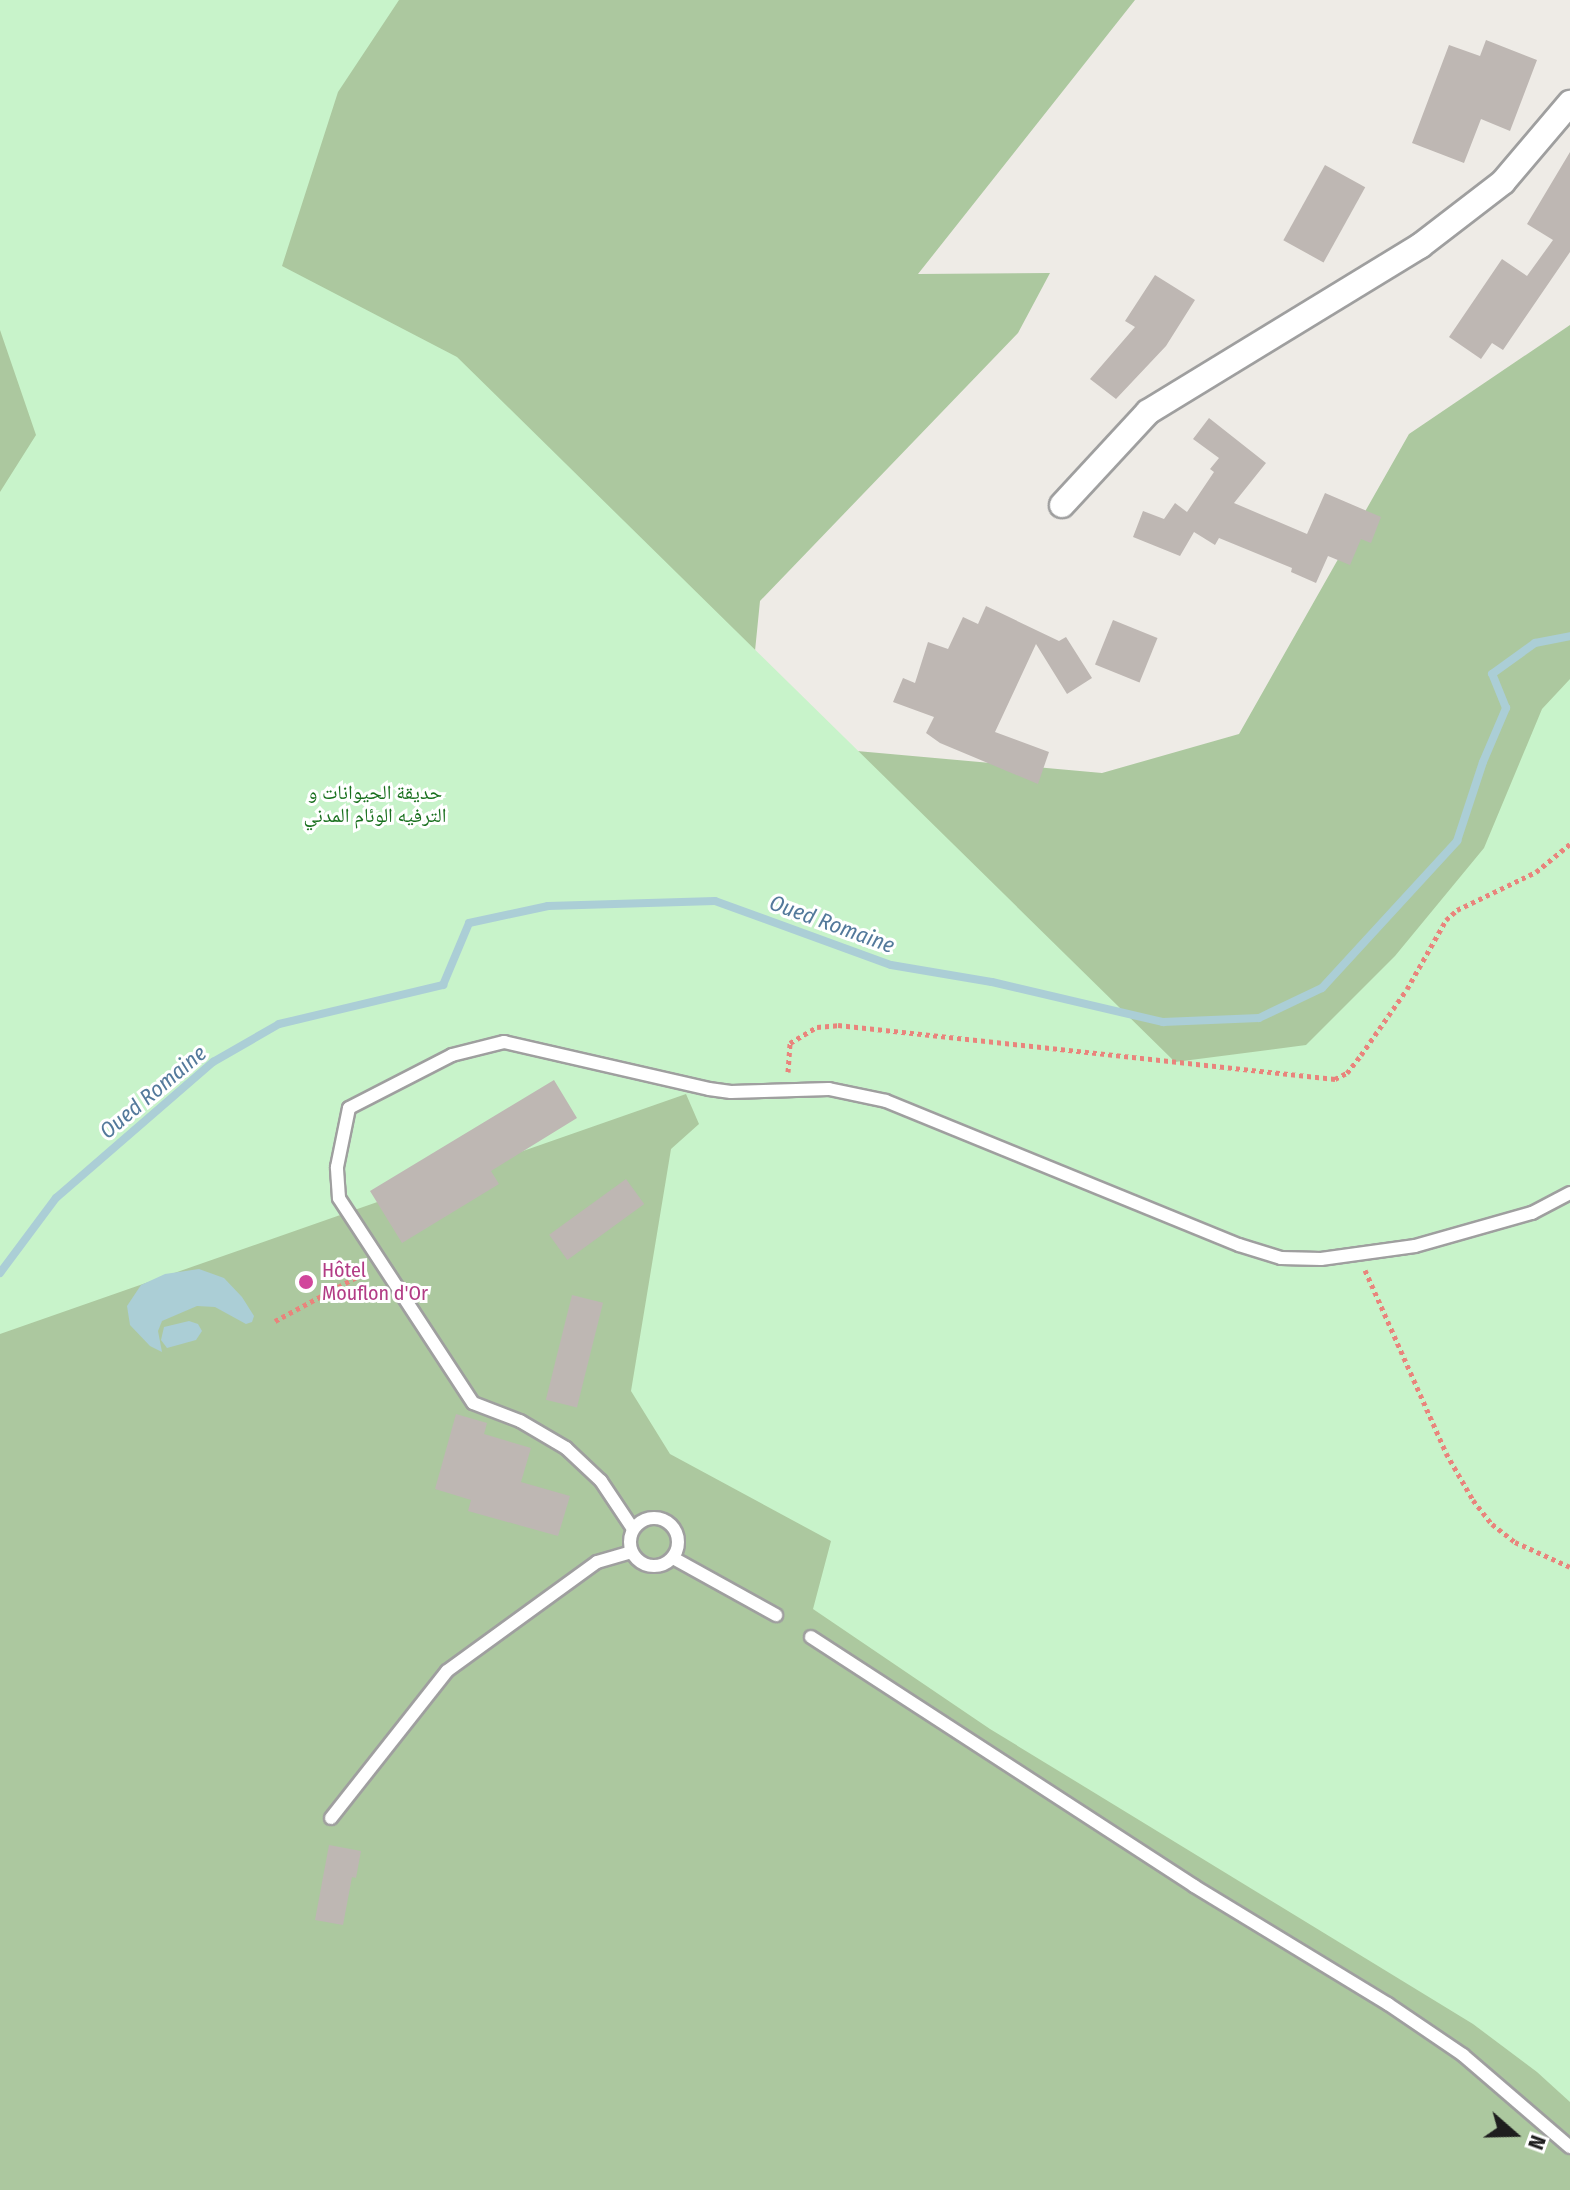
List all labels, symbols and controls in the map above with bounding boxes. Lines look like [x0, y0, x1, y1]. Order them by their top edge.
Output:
park label: حديقة الحيوانات و الترفيه الوئام المدني [304, 780, 446, 827]
water label: Oued Romaine [766, 889, 898, 959]
water label: Oued Romaine [94, 1040, 212, 1144]
place label: Hôtel Mouflon d'Or [322, 1258, 428, 1305]
marker: Hôtel Mouflon d'Or [297, 1273, 315, 1291]
north arrow [1474, 2094, 1554, 2174]
text: N [1522, 2132, 1552, 2153]

